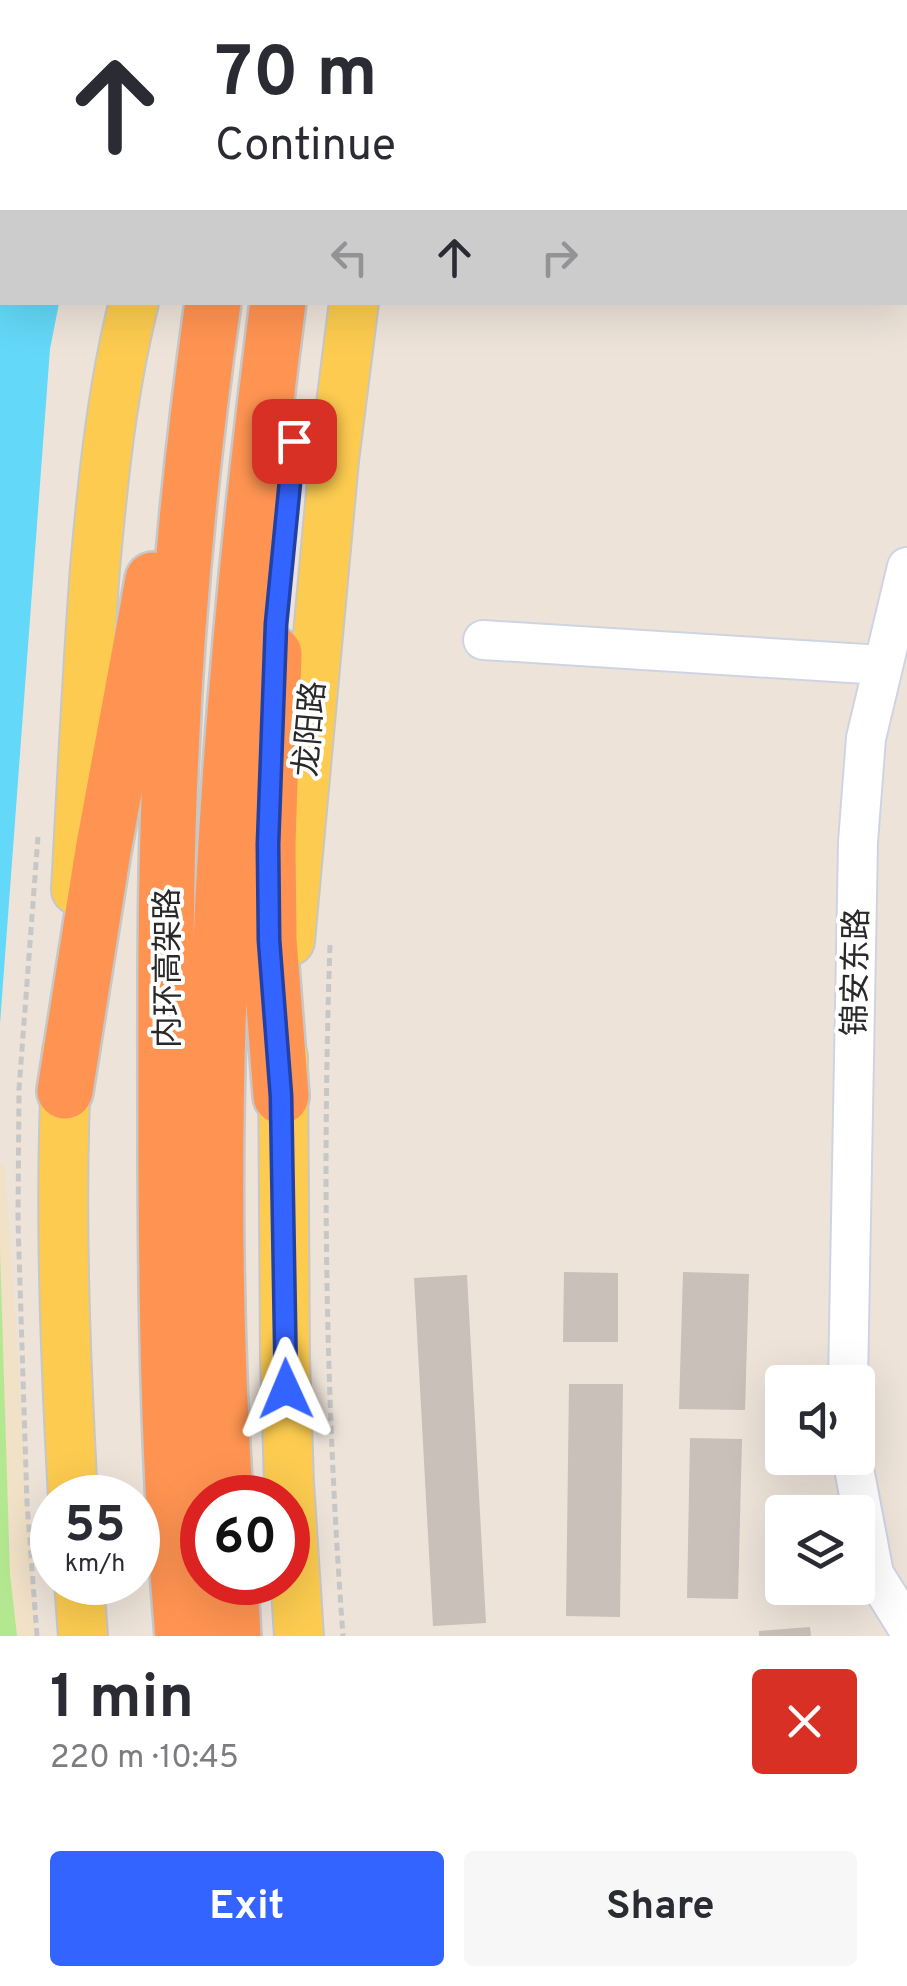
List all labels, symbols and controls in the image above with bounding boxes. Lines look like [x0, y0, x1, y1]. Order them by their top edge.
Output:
text: 70 m [215, 32, 378, 121]
icon: ahead [50, 40, 180, 170]
text: Continue [215, 119, 396, 176]
icon: left [322, 230, 377, 285]
icon: ahead [427, 230, 482, 285]
icon: right [532, 230, 587, 285]
pin [252, 399, 337, 484]
icon: arrive [267, 414, 322, 469]
street label: 龙阳路 [288, 680, 336, 779]
street label: 内环高架路 [150, 888, 190, 1048]
street label: 锦安东路 [837, 908, 879, 1036]
position arrow [234, 1337, 338, 1441]
map controls [765, 1365, 875, 1605]
button: sound [765, 1365, 875, 1475]
speed limit sign: 60 [180, 1475, 310, 1605]
button: layers [765, 1495, 875, 1605]
text: 55 [64, 1496, 126, 1559]
text: km/h [65, 1549, 125, 1581]
text: 1 min [50, 1663, 194, 1739]
button: close [752, 1669, 857, 1774]
text: 220 m · 10:45 [50, 1739, 239, 1779]
button: Exit [50, 1851, 444, 1966]
button: Share [464, 1851, 857, 1966]

